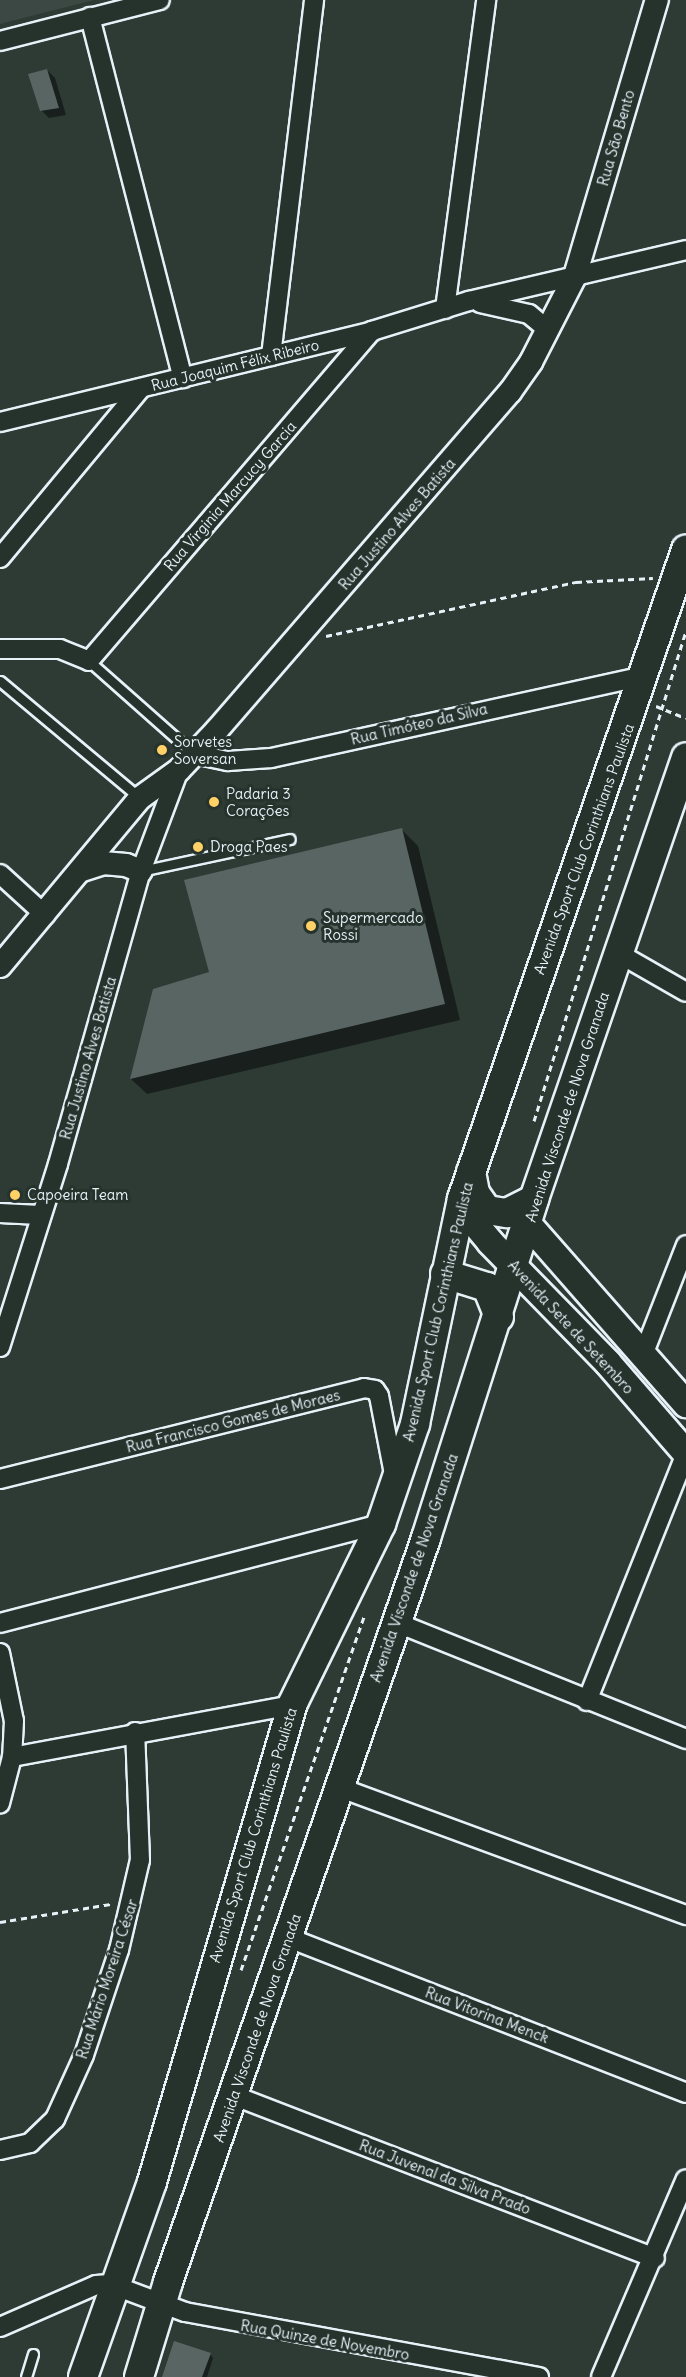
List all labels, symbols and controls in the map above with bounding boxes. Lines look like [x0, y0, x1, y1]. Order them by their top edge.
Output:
street label: Rua São Bento [594, 88, 638, 188]
street label: Rua Joaquim Félix Ribeiro [149, 335, 321, 395]
street label: Rua Virginia Marcucy Garcia [160, 417, 300, 575]
street label: Rua Justino Alves Batista [335, 454, 459, 594]
street label: Rua Timóteo da Silva [349, 700, 489, 748]
street label: Avenida Sport Club Corinthians Paulista [530, 721, 638, 977]
place label: Sorvetes Soversan [174, 732, 236, 767]
marker: Sorvetes Soversan [155, 743, 169, 757]
place label: Padaria 3 Corações [226, 784, 291, 819]
marker: Padaria 3 Corações [207, 795, 221, 809]
place label: Droga Paes [210, 838, 288, 856]
marker: Droga Paes [191, 840, 205, 854]
place label: Supermercado Rossi [323, 908, 423, 943]
marker: Supermercado Rossi [304, 919, 318, 933]
street label: Rua Justino Alves Batista [56, 974, 120, 1142]
street label: Avenida Visconde de Nova Granada [521, 990, 613, 1224]
street label: Avenida Sport Club Corinthians Paulista [399, 1180, 477, 1444]
place label: Capoeira Team [27, 1186, 128, 1204]
marker: Capoeira Team [8, 1188, 22, 1202]
street label: Avenida Sete de Setembro [504, 1256, 638, 1398]
street label: Rua Francisco Gomes de Moraes [124, 1386, 342, 1456]
street label: Avenida Visconde de Nova Granada [366, 1451, 462, 1685]
street label: Avenida Sport Club Corinthians Paulista [206, 1705, 300, 1965]
street label: Rua Mário Moreira César [73, 1897, 141, 2061]
street label: Avenida Visconde de Nova Granada [209, 1911, 305, 2145]
street label: Rua Vitorina Menck [423, 1983, 551, 2047]
street label: Rua Juvenal da Silva Prado [357, 2136, 533, 2218]
street label: Rua Quinze de Novembro [239, 2316, 411, 2364]

